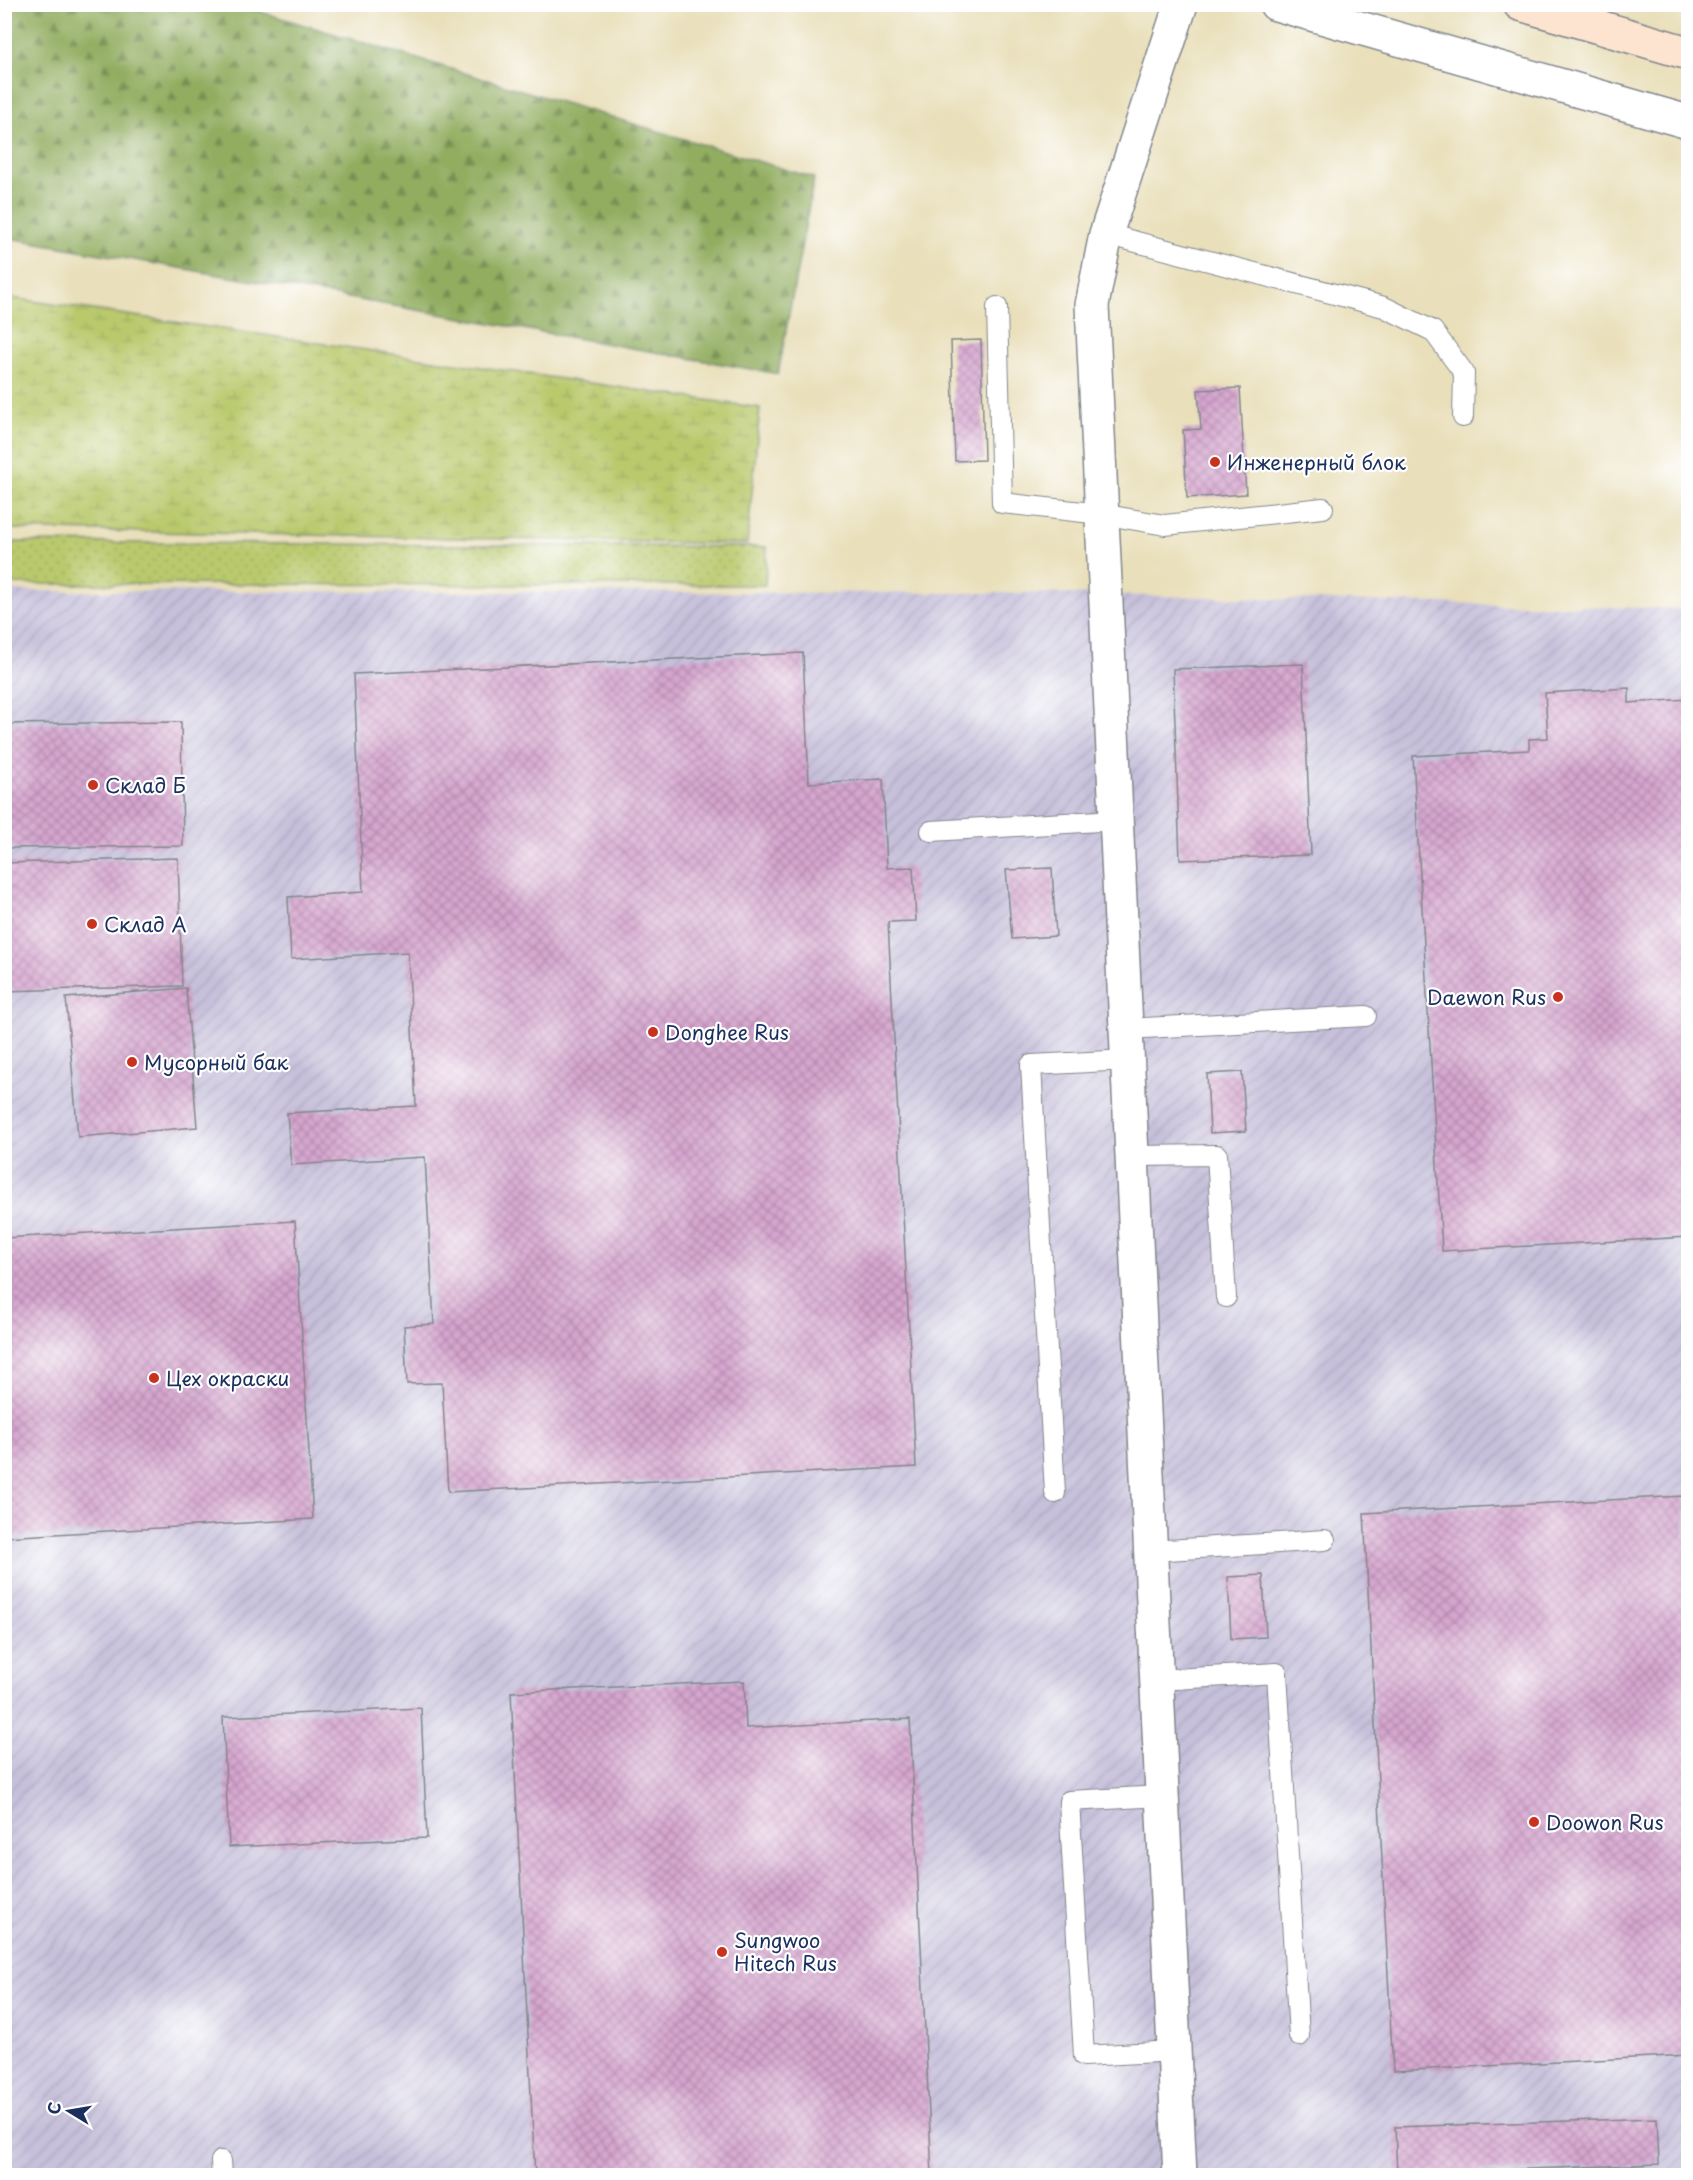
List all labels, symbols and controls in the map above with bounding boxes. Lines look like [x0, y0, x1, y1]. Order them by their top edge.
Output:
place label: Инженерный блок [1227, 447, 1406, 477]
marker: Инженерный блок [1208, 455, 1222, 469]
place label: Склад Б [105, 770, 186, 800]
marker: Склад Б [86, 778, 100, 792]
place label: Склад А [104, 909, 187, 939]
marker: Склад А [85, 917, 99, 931]
place label: Daewon Rus [1427, 982, 1546, 1012]
marker: Daewon Rus [1551, 990, 1565, 1004]
place label: Donghee Rus [665, 1017, 789, 1047]
marker: Donghee Rus [646, 1025, 660, 1039]
place label: Мусорный бак [144, 1047, 289, 1077]
marker: Мусорный бак [125, 1055, 139, 1069]
place label: Цех окраски [166, 1363, 289, 1393]
marker: Цех окраски [147, 1371, 161, 1385]
place label: Doowon Rus [1546, 1807, 1664, 1837]
marker: Doowon Rus [1527, 1815, 1541, 1829]
place label: Sungwoo Hitech Rus [734, 1925, 837, 1978]
marker: Sungwoo Hitech Rus [715, 1945, 729, 1959]
north arrow [39, 2081, 99, 2141]
text: С [40, 2100, 66, 2116]

